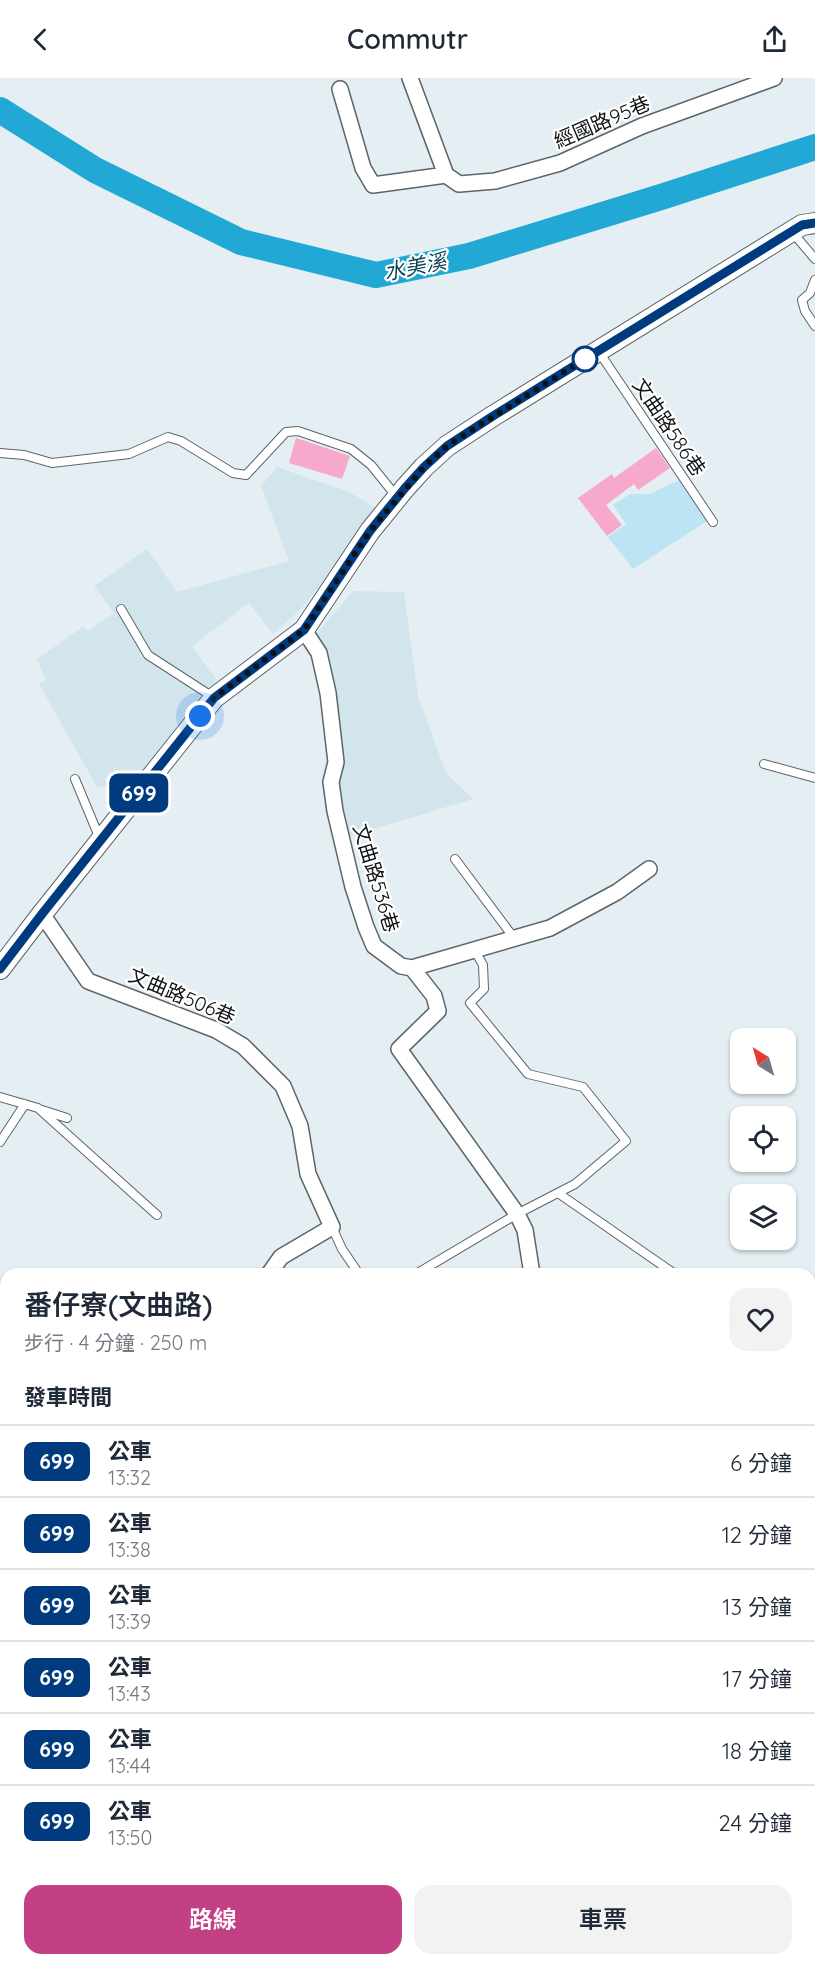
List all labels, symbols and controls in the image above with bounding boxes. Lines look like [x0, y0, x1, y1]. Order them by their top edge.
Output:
text: Commutr [347, 22, 468, 56]
icon: back [24, 23, 57, 56]
icon: share [758, 23, 791, 56]
street label: 經國路95巷 [550, 90, 654, 153]
water label: 水美溪 [381, 247, 451, 285]
unlabelled marker [572, 346, 598, 372]
street label: 文曲路586巷 [628, 373, 711, 480]
your location [185, 701, 215, 731]
line badge: 699 [104, 774, 174, 812]
text: 699 [121, 780, 157, 806]
street label: 文曲路536巷 [348, 821, 405, 935]
street label: 文曲路506巷 [125, 962, 239, 1029]
north arrow [730, 1028, 796, 1094]
map controls [730, 1028, 796, 1250]
button: locate [730, 1106, 796, 1172]
button: layers [730, 1184, 796, 1250]
text: 番仔寮(文曲路) [24, 1287, 212, 1322]
button: heart [729, 1288, 792, 1351]
text: 步行 · 4 分鐘 · 250 m [24, 1330, 207, 1355]
text: 發車時間 [24, 1383, 112, 1411]
text: 公車 [108, 1437, 152, 1465]
text: 699 [39, 1448, 75, 1474]
text: 6 分鐘 [730, 1449, 792, 1477]
text: 13:32 [108, 1465, 151, 1490]
text: 公車 [108, 1509, 152, 1537]
text: 699 [39, 1520, 75, 1546]
text: 12 分鐘 [722, 1521, 792, 1549]
text: 13:38 [108, 1537, 151, 1562]
text: 公車 [108, 1581, 152, 1609]
text: 699 [39, 1592, 75, 1618]
text: 13 分鐘 [722, 1593, 792, 1621]
text: 13:39 [108, 1609, 151, 1634]
text: 公車 [108, 1653, 152, 1681]
text: 699 [39, 1664, 75, 1690]
text: 17 分鐘 [723, 1665, 792, 1693]
text: 13:43 [108, 1681, 151, 1706]
text: 公車 [108, 1725, 152, 1753]
text: 699 [39, 1736, 75, 1762]
text: 18 分鐘 [722, 1737, 792, 1765]
text: 13:44 [108, 1753, 151, 1778]
text: 公車 [108, 1797, 152, 1825]
text: 699 [39, 1808, 75, 1834]
text: 24 分鐘 [719, 1809, 792, 1837]
text: 13:50 [108, 1825, 152, 1850]
button: 路線 [24, 1885, 402, 1954]
button: 車票 [414, 1885, 792, 1954]

